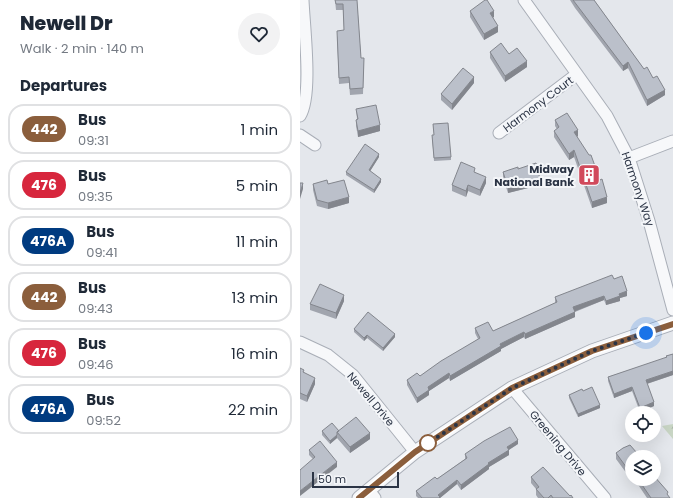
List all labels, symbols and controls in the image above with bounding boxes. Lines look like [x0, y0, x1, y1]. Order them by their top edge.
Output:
text: Newell Dr [20, 10, 113, 37]
button: heart [238, 13, 280, 55]
text: Walk · 2 min · 140 m [20, 39, 144, 58]
street label: Harmony Court [499, 72, 577, 136]
text: Departures [20, 75, 107, 96]
text: Bus [78, 109, 106, 130]
text: 442 [31, 119, 57, 139]
text: 1 min [240, 119, 278, 140]
text: 09:31 [78, 131, 109, 150]
street label: Harmony Way [618, 149, 659, 229]
place label: Midway National Bank [494, 161, 574, 190]
building icon: Midway National Bank [576, 162, 602, 188]
text: Bus [78, 165, 106, 186]
text: 476 [31, 175, 57, 195]
text: 5 min [236, 175, 278, 196]
text: 09:35 [78, 187, 113, 206]
text: Bus [86, 221, 115, 242]
text: 476A [30, 231, 66, 251]
text: 11 min [236, 231, 278, 252]
text: 09:41 [86, 243, 118, 262]
text: Bus [78, 277, 106, 298]
text: 442 [31, 287, 57, 307]
text: 13 min [232, 287, 278, 308]
text: 09:43 [78, 299, 113, 318]
your location [636, 323, 656, 343]
text: Bus [78, 333, 106, 354]
text: 476 [31, 343, 57, 363]
text: 16 min [231, 343, 278, 364]
text: 09:46 [78, 355, 114, 374]
street label: Newell Drive [344, 368, 399, 430]
text: Bus [86, 389, 115, 410]
text: 476A [30, 399, 66, 419]
text: 22 min [228, 399, 278, 420]
map controls [625, 406, 661, 486]
button: locate [625, 406, 661, 442]
street label: Greening Drive [526, 407, 590, 479]
text: 09:52 [86, 411, 121, 430]
unlabelled marker [419, 434, 437, 452]
button: layers [625, 450, 661, 486]
scale bar [312, 470, 399, 489]
text: 50 m [318, 471, 346, 487]

